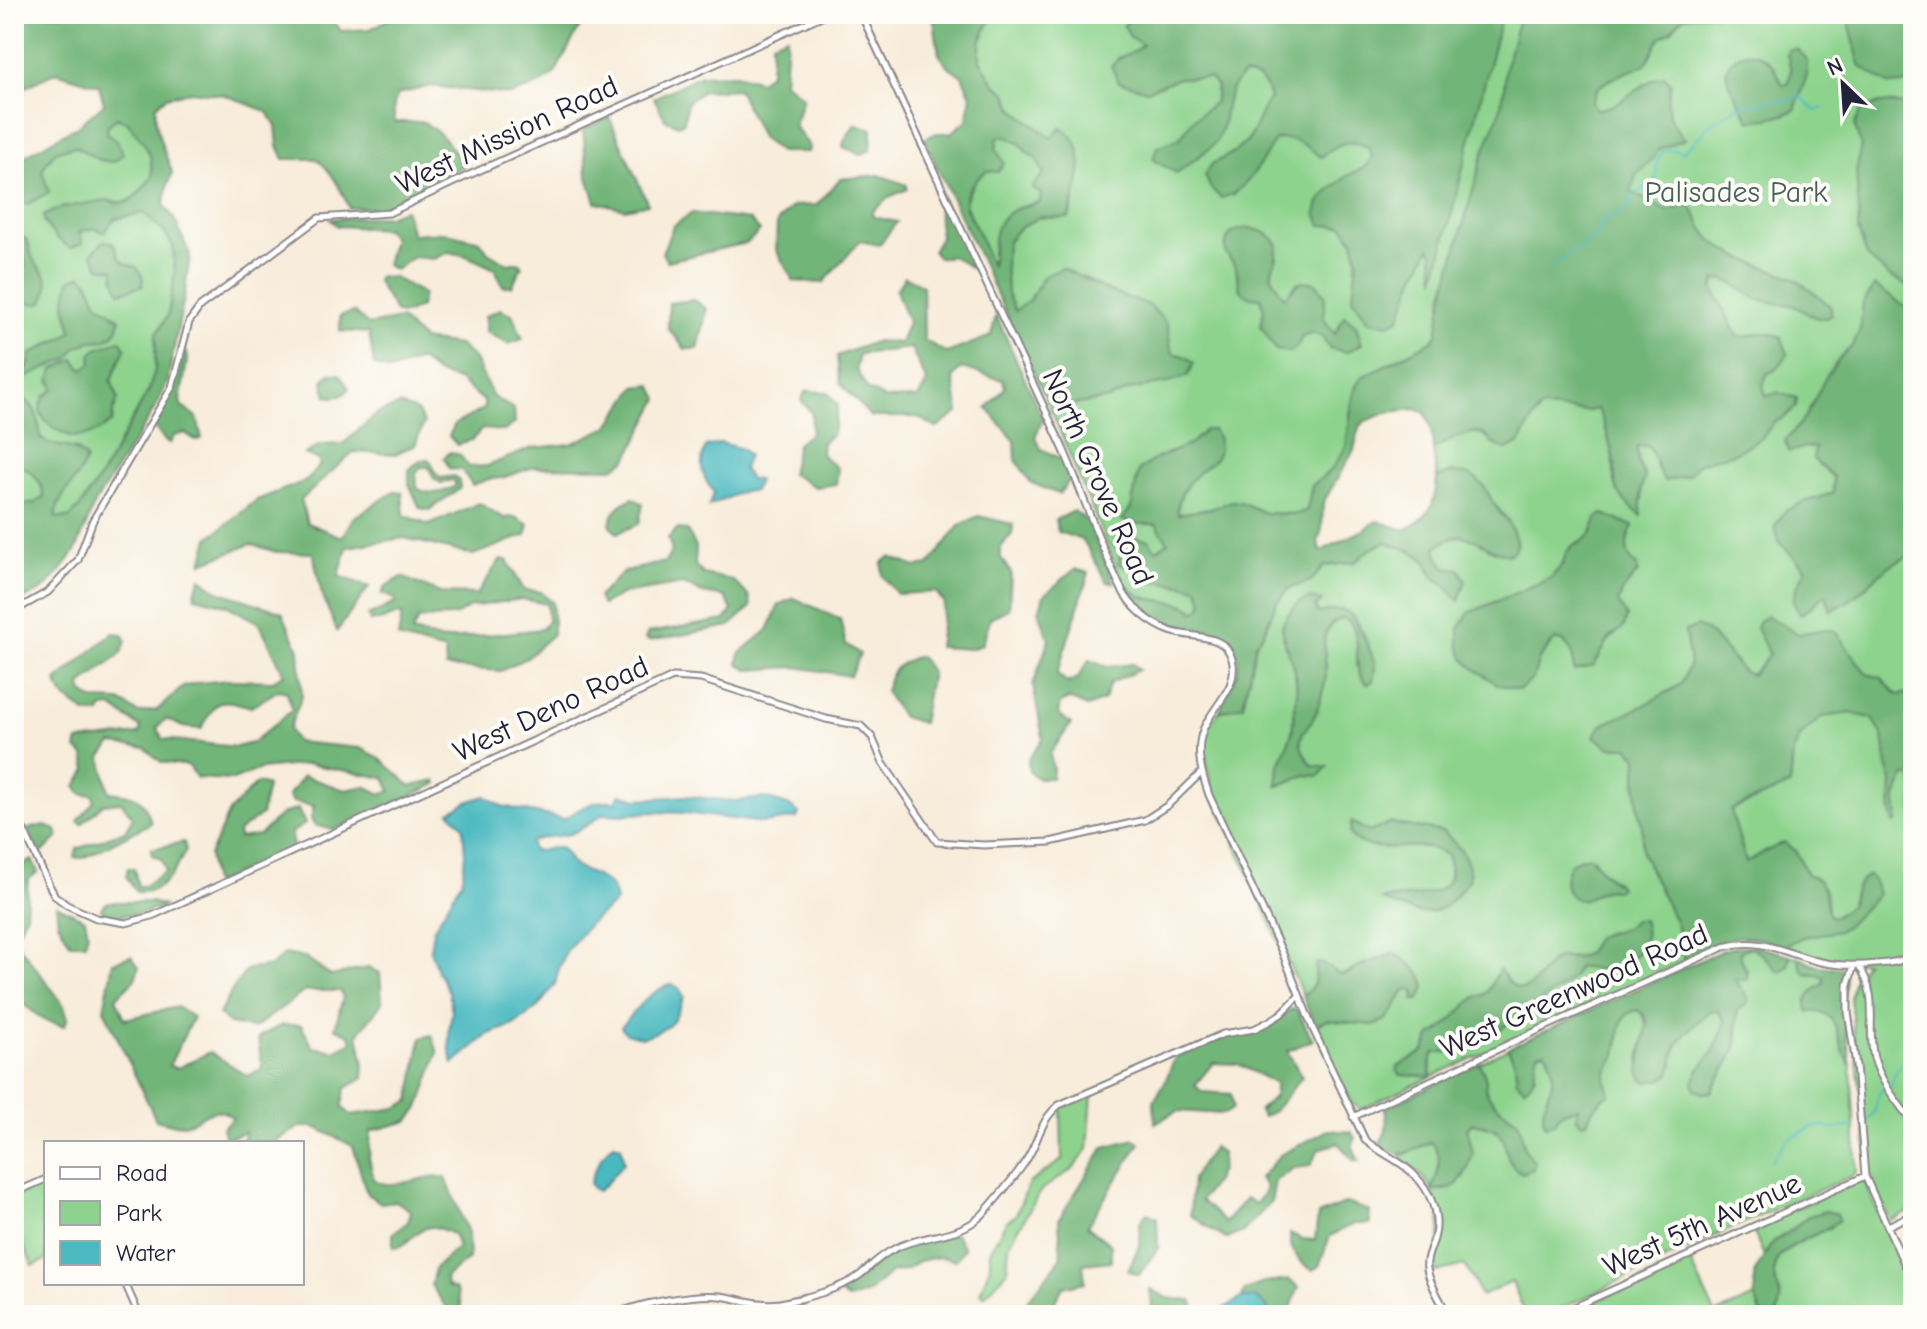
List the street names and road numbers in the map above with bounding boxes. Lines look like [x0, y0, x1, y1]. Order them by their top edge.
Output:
street label: West Mission Road [390, 68, 624, 202]
street label: North Grove Road [1035, 364, 1161, 590]
street label: West Deno Road [448, 649, 654, 769]
street label: West Greenwood Road [1435, 916, 1713, 1066]
street label: West 5th Avenue [1598, 1166, 1806, 1284]

